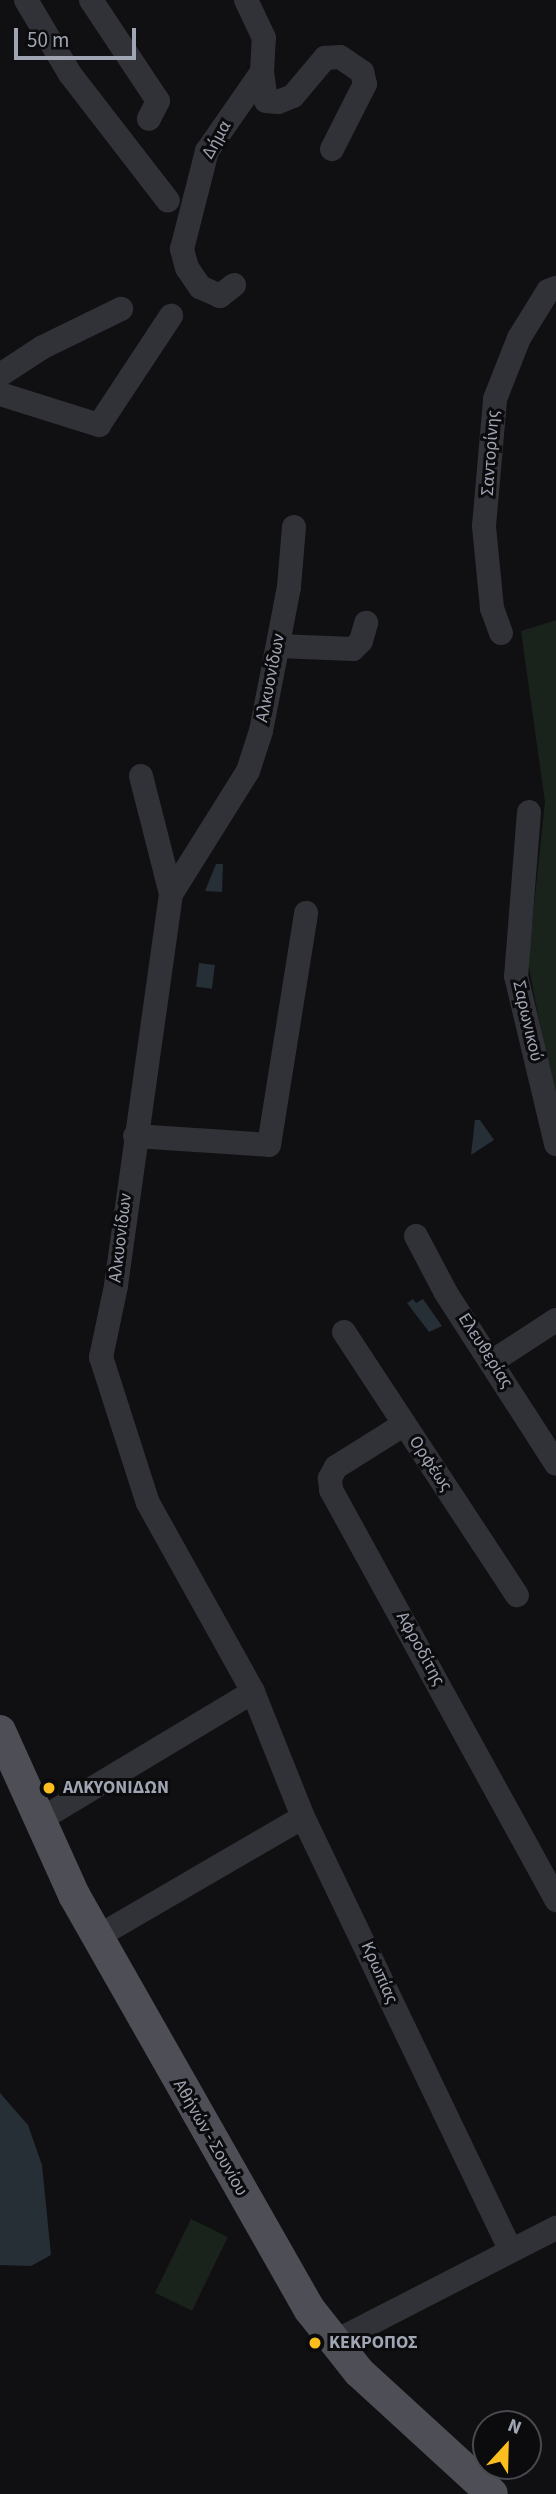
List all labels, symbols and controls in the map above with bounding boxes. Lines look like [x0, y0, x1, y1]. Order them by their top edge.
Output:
scale bar [18, 14, 140, 58]
text: 50 m [27, 25, 69, 55]
street label: Δήμα [198, 117, 236, 163]
street label: Σαντορίνης [477, 409, 505, 497]
street label: Αλκυονίδων [252, 632, 290, 724]
street label: Σαρωνικού [507, 978, 547, 1064]
street label: Αλκυονίδων [105, 1192, 137, 1284]
street label: Ελευθερίας [453, 1309, 517, 1393]
street label: Ορφέως [404, 1432, 456, 1496]
street label: Αφροδίτης [391, 1608, 449, 1690]
place label: ΑΛΚΥΟΝΙΔΩΝ [63, 1777, 169, 1799]
marker: ΑΛΚΥΟΝΙΔΩΝ [41, 1780, 57, 1796]
street label: Κρωπίας [356, 1939, 402, 2007]
street label: Αθήνών - Σουνίου [168, 2076, 252, 2200]
place label: ΚΕΚΡΟΠΟΣ [329, 2332, 418, 2354]
marker: ΚΕΚΡΟΠΟΣ [307, 2335, 323, 2351]
north arrow [472, 2410, 542, 2480]
text: N [503, 2412, 525, 2442]

